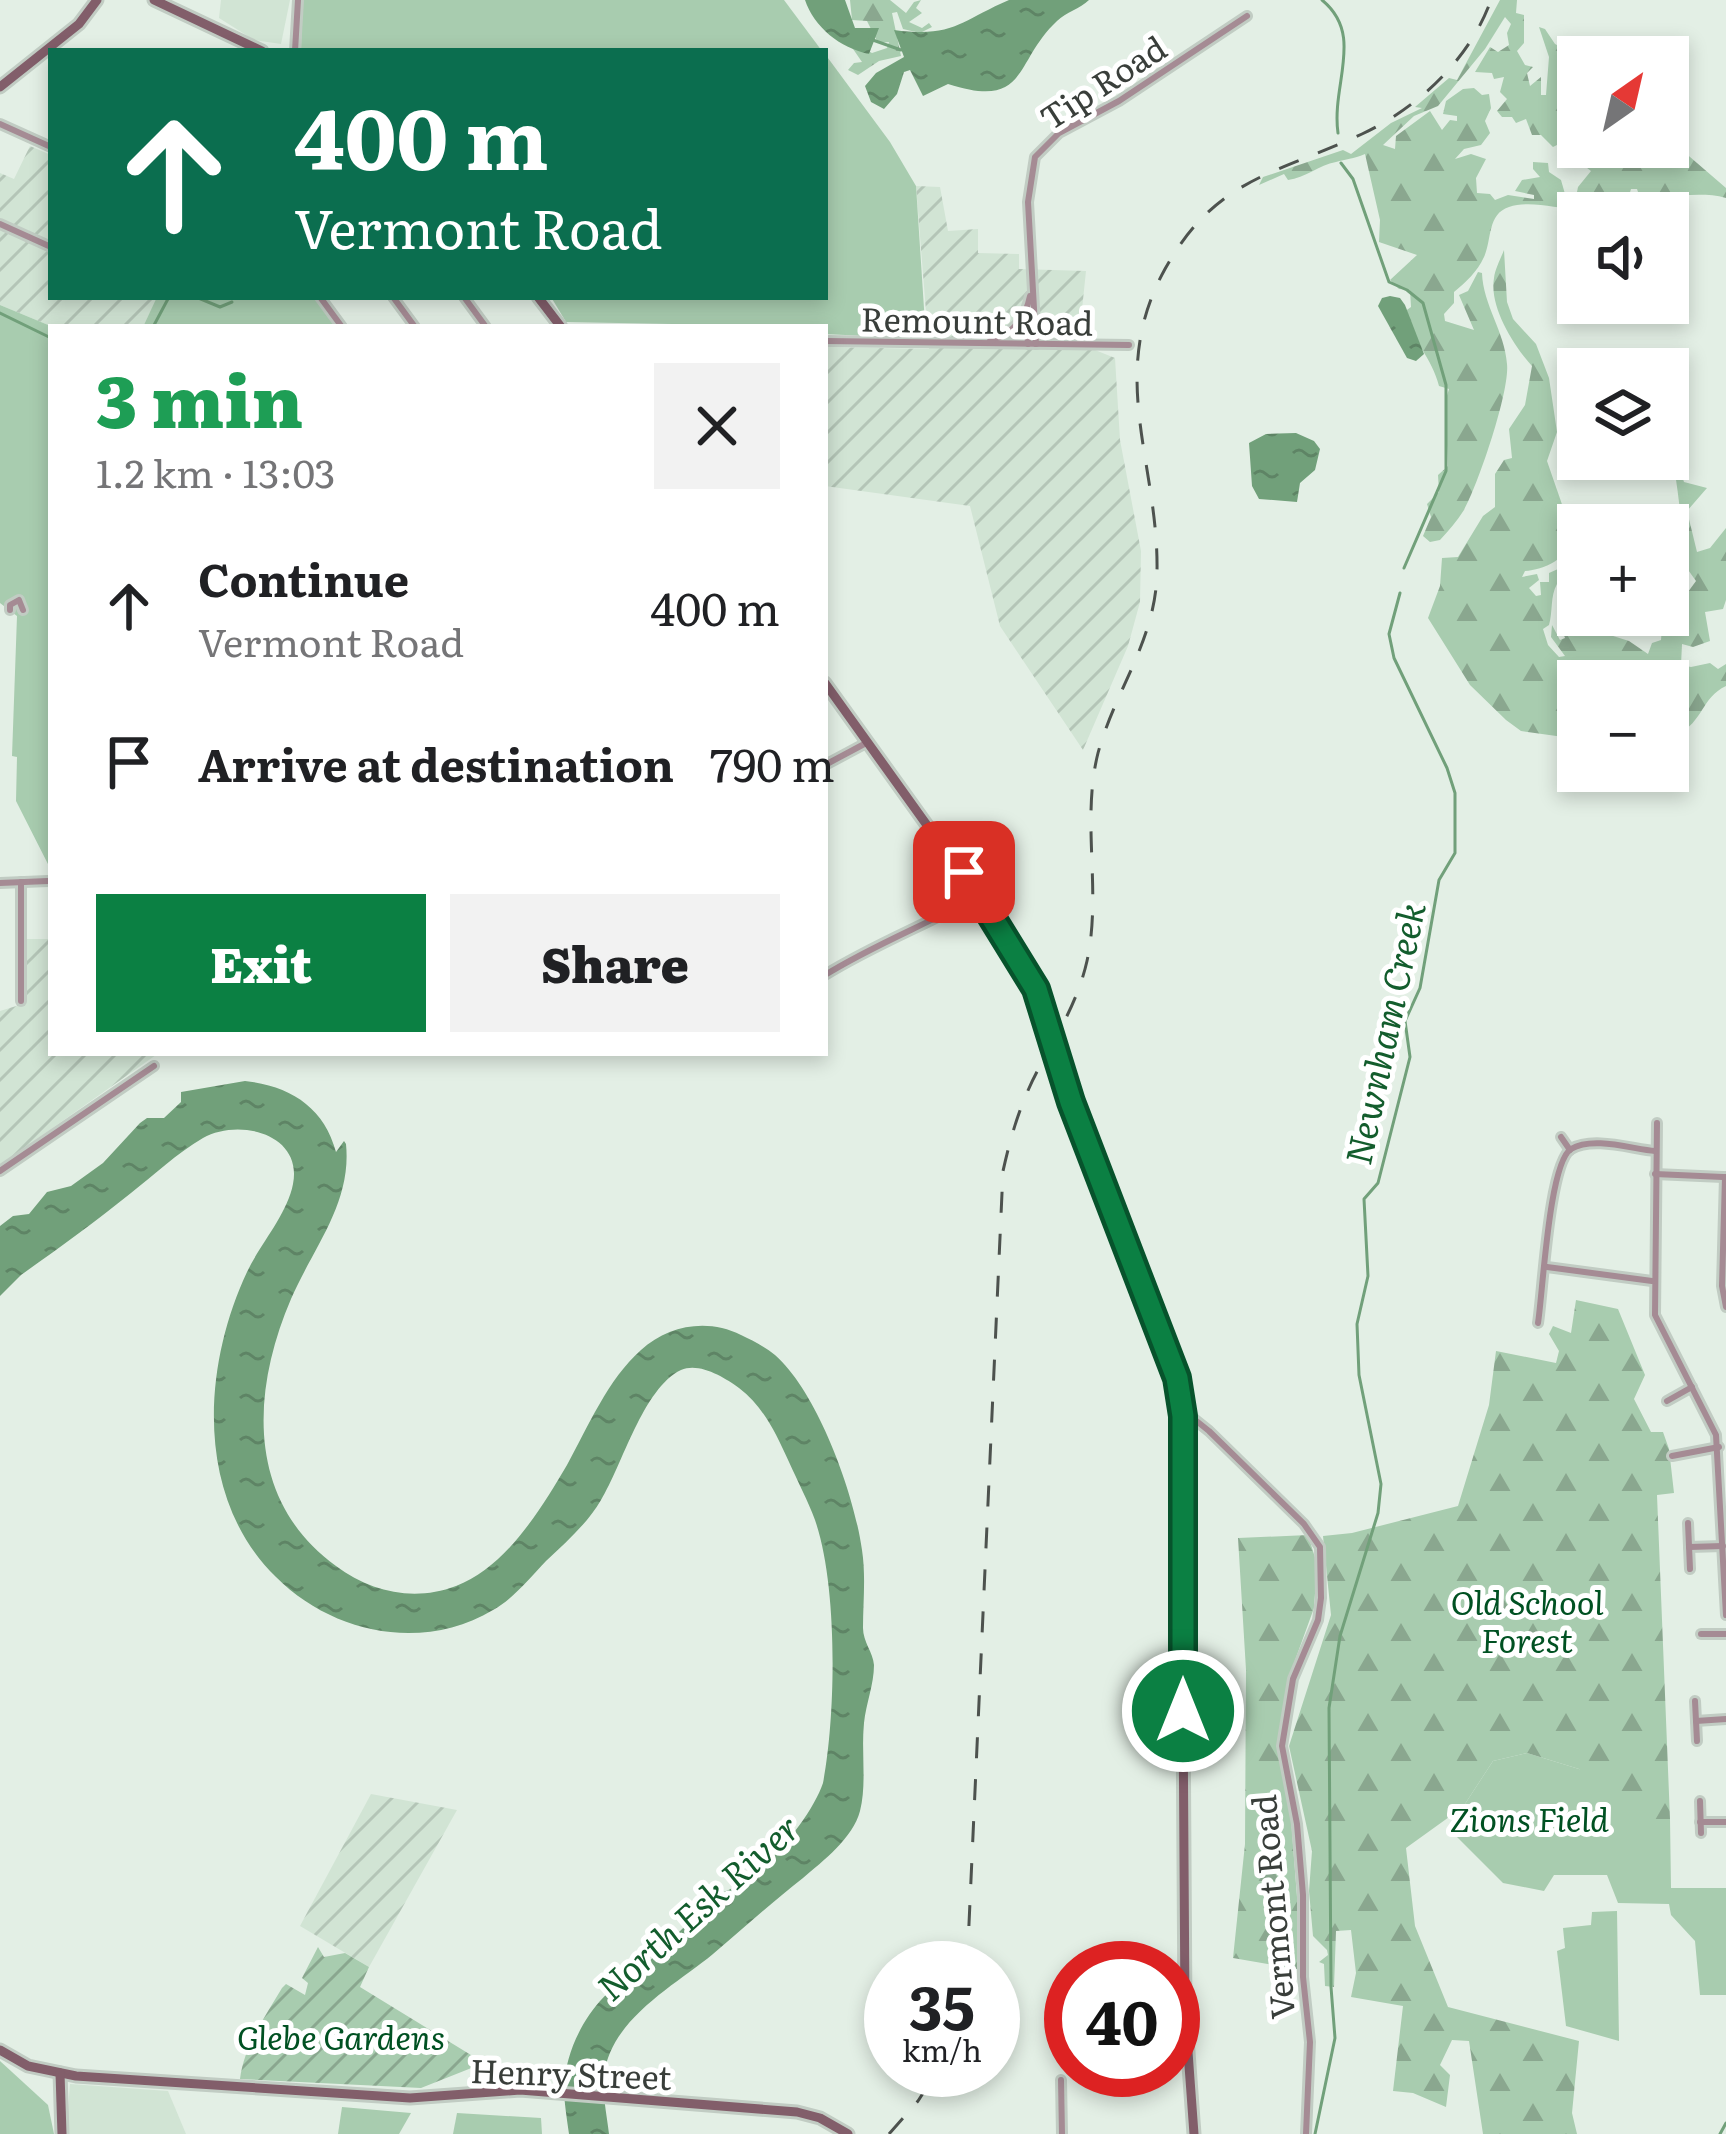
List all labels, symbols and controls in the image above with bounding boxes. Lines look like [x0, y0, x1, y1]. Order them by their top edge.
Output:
street label: Tip Road [1029, 22, 1175, 140]
north arrow [1557, 36, 1689, 168]
map controls [1557, 36, 1689, 792]
text: 400 m [294, 71, 549, 196]
icon: ahead [96, 96, 252, 252]
text: Vermont Road [294, 185, 662, 266]
button: sound [1557, 192, 1689, 324]
street label: Remount Road [860, 292, 1094, 346]
text: 3 min [96, 343, 303, 450]
button: layers [1557, 348, 1689, 480]
button: close [654, 363, 780, 489]
text: 1.2 km · 13:03 [96, 442, 336, 500]
button: + [1557, 504, 1689, 636]
text: Continue [198, 544, 409, 611]
icon: ahead [96, 573, 162, 639]
text: 400 m [651, 573, 780, 640]
text: Vermont Road [198, 611, 464, 669]
button: − [1557, 660, 1689, 792]
icon: arrive [96, 729, 162, 795]
text: Arrive at destination [198, 729, 674, 796]
text: 790 m [710, 729, 835, 796]
pin [913, 821, 1015, 923]
icon: arrive [931, 839, 997, 905]
button: Exit [96, 894, 426, 1032]
button: Share [450, 894, 780, 1032]
water label: Newnham Creek [1329, 897, 1437, 1169]
park label: Old School Forest [1451, 1576, 1604, 1663]
position arrow [1120, 1648, 1246, 1774]
street label: Vermont Road [1237, 1793, 1305, 2021]
park label: Zions Field [1449, 1793, 1609, 1842]
water label: North Esk River [584, 1801, 810, 2011]
speed limit sign: 40 [1044, 1941, 1200, 2097]
text: 35 [909, 1959, 975, 2048]
park label: Glebe Gardens [237, 2011, 445, 2060]
text: km/h [902, 2027, 982, 2071]
street label: Henry Street [470, 2044, 673, 2100]

